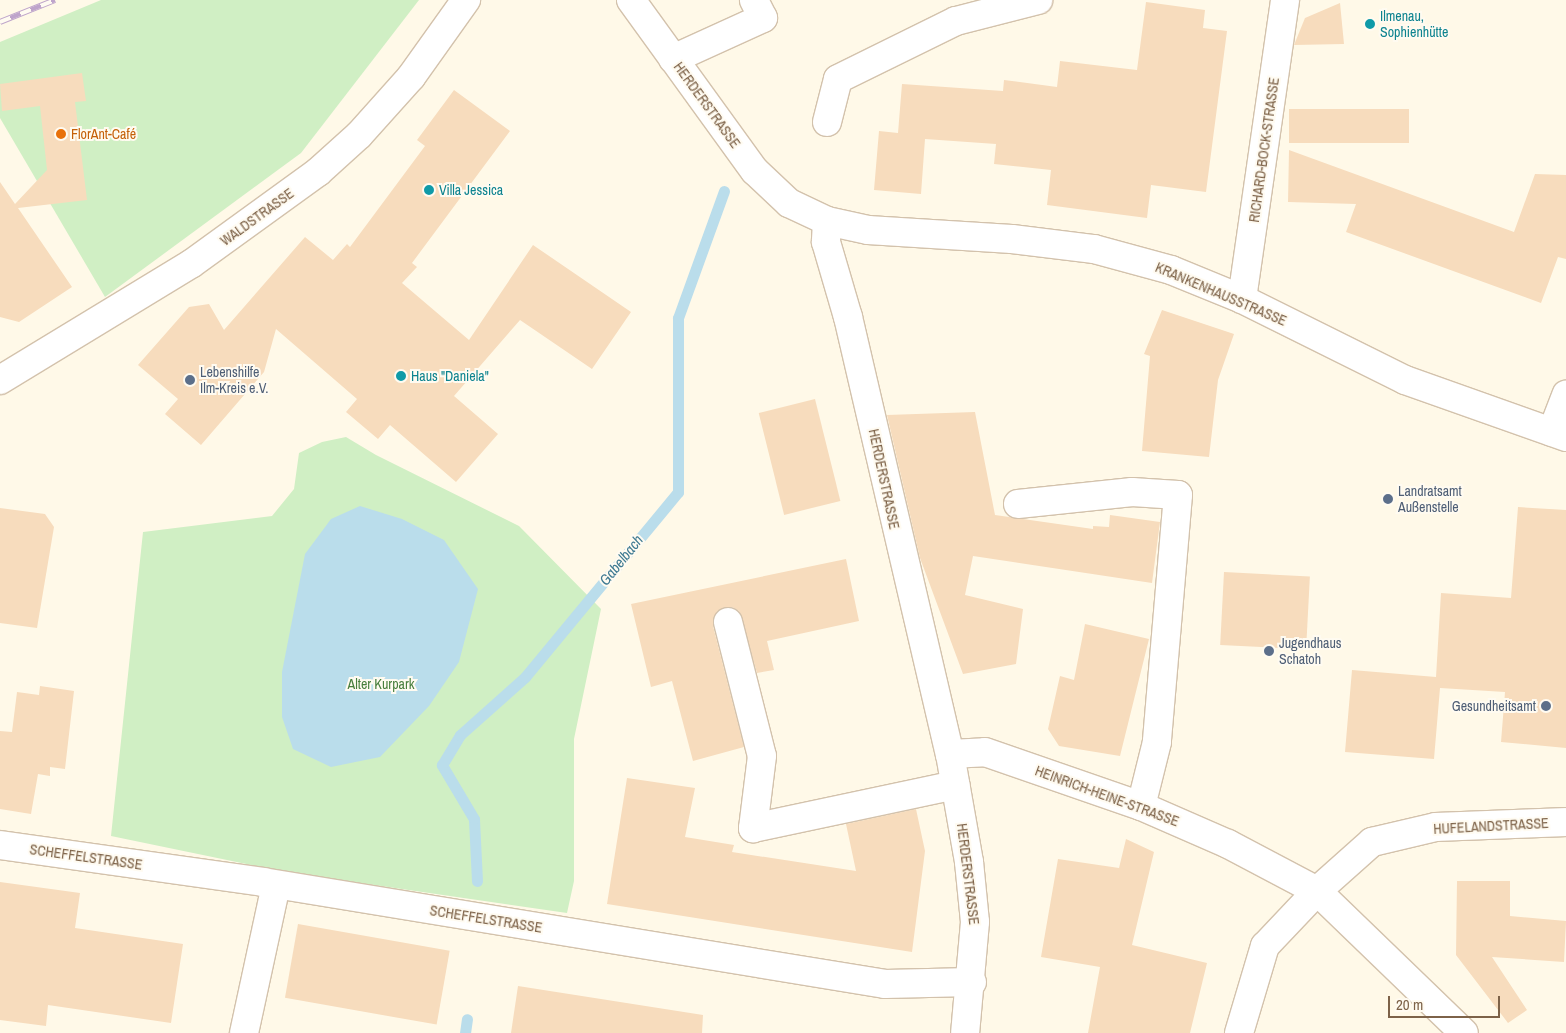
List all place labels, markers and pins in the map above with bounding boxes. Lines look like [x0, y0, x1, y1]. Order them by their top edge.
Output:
place label: Ilmenau, Sophienhütte [1380, 8, 1448, 40]
marker: Ilmenau, Sophienhütte [1364, 18, 1376, 30]
place label: FlorAnt-Café [71, 126, 136, 142]
marker: FlorAnt-Café [55, 128, 67, 140]
place label: Villa Jessica [439, 182, 503, 198]
marker: Villa Jessica [423, 184, 435, 196]
place label: Lebenshilfe Ilm-Kreis e.V. [200, 364, 268, 397]
place label: Haus "Daniela" [411, 368, 489, 384]
marker: Haus "Daniela" [395, 370, 407, 382]
marker: Lebenshilfe Ilm-Kreis e.V. [184, 374, 196, 386]
place label: Landratsamt Außenstelle [1398, 483, 1462, 516]
marker: Landratsamt Außenstelle [1382, 493, 1394, 505]
place label: Jugendhaus Schatoh [1279, 635, 1342, 668]
marker: Jugendhaus Schatoh [1263, 645, 1275, 657]
place label: Gesundheitsamt [1452, 698, 1536, 714]
marker: Gesundheitsamt [1540, 700, 1552, 712]

